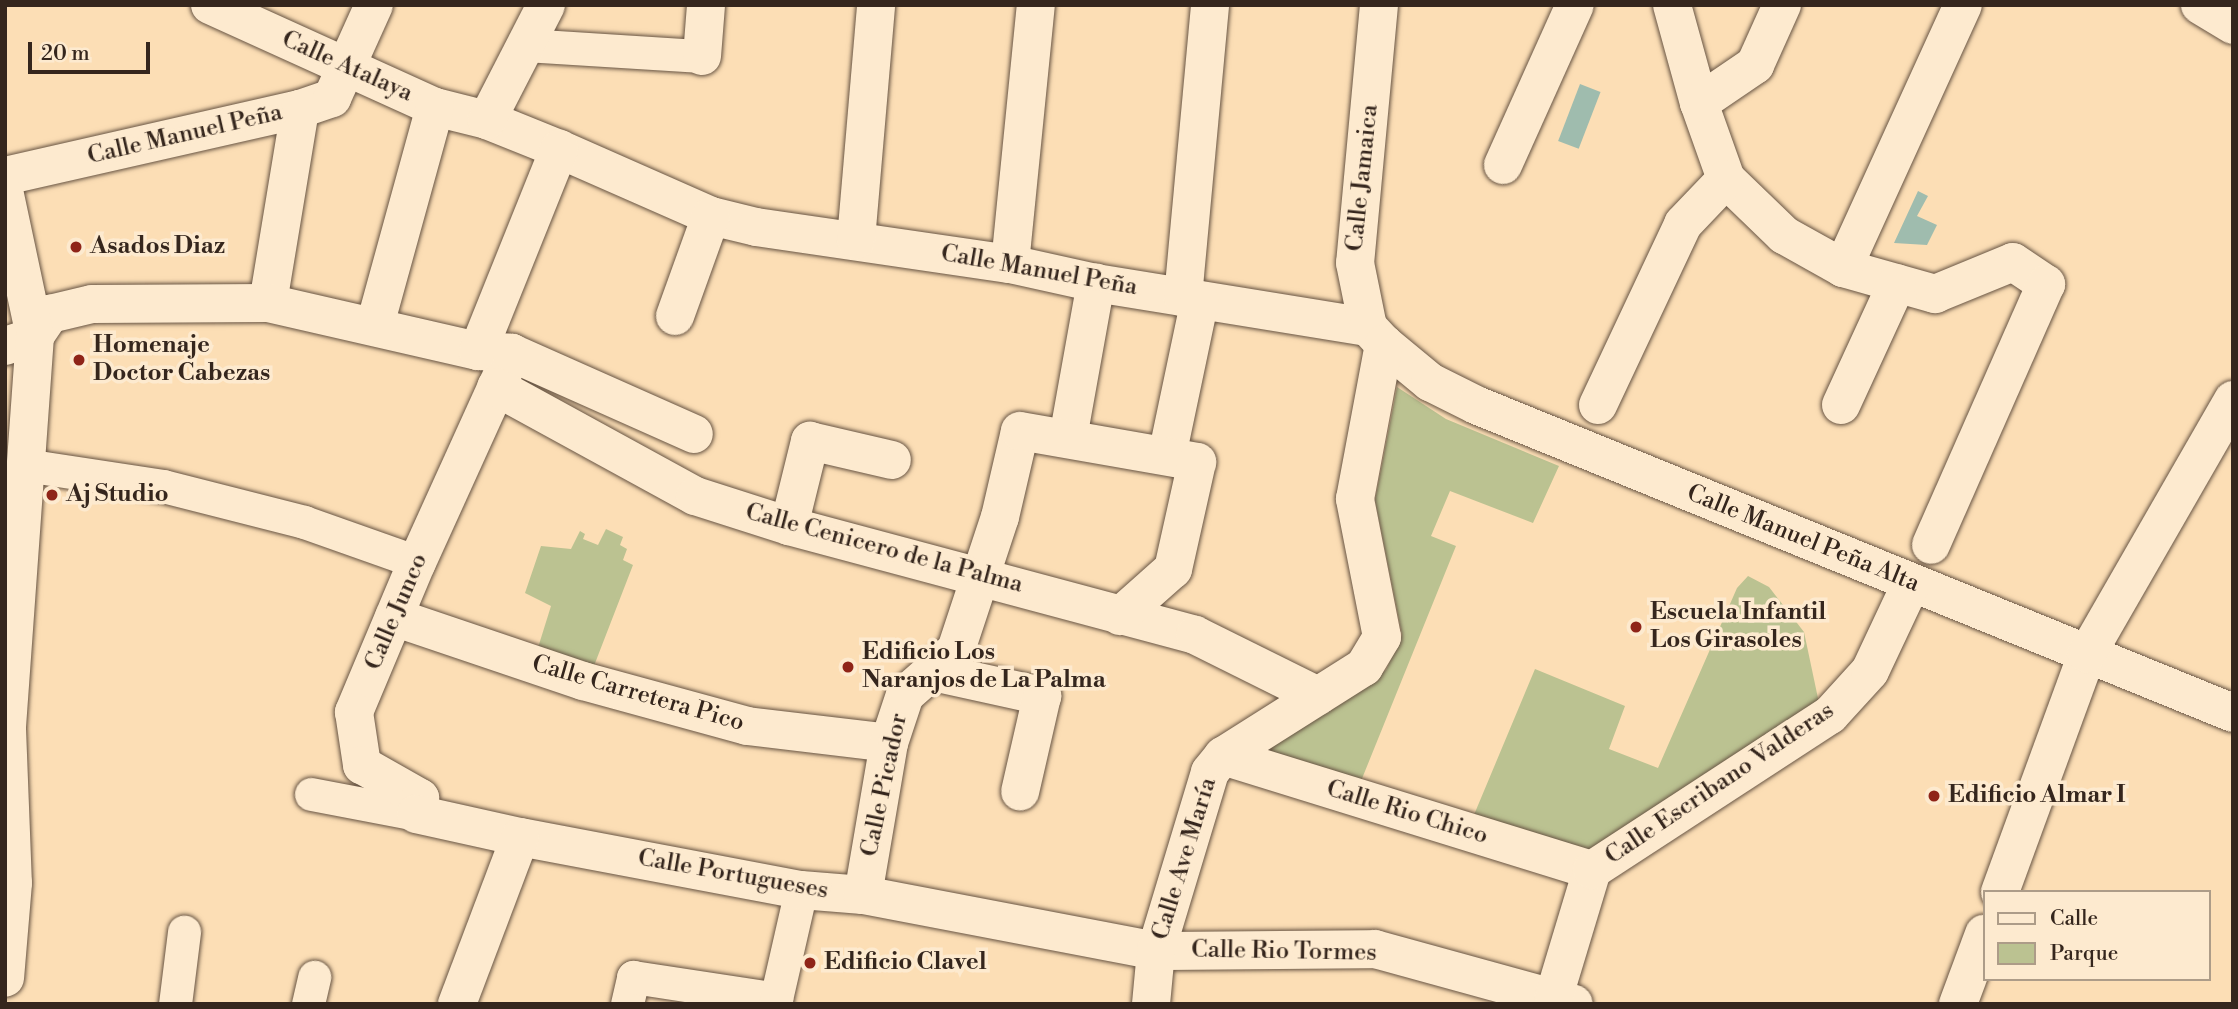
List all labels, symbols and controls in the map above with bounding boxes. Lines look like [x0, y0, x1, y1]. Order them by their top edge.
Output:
street label: Calle Atalaya [277, 25, 417, 109]
scale bar [32, 28, 154, 72]
text: 20 m [41, 41, 90, 67]
street label: Calle Manuel Peña [85, 99, 285, 171]
street label: Calle Jamaica [1341, 103, 1385, 253]
place label: Asados Diaz [90, 233, 225, 261]
marker: Asados Diaz [68, 239, 84, 255]
street label: Calle Manuel Peña [939, 240, 1139, 302]
place label: Homenaje Doctor Cabezas [93, 332, 270, 388]
marker: Homenaje Doctor Cabezas [71, 352, 87, 368]
street label: Calle Manuel Peña Alta [1682, 479, 1924, 599]
place label: Aj Studio [66, 481, 169, 509]
marker: Aj Studio [44, 487, 60, 503]
street label: Calle Cenicero de la Palma [742, 498, 1026, 600]
street label: Calle Junco [360, 549, 434, 675]
place label: Escuela Infantil Los Girasoles [1650, 599, 1826, 655]
marker: Escuela Infantil Los Girasoles [1628, 619, 1644, 635]
place label: Edificio Los Naranjos de La Palma [862, 639, 1106, 695]
street label: Calle Carretera Pico [529, 650, 747, 738]
marker: Edificio Los Naranjos de La Palma [840, 659, 856, 675]
street label: Calle Escribano Valderas [1600, 697, 1840, 871]
street label: Calle Picador [856, 711, 914, 859]
street label: Calle Ave María [1147, 774, 1223, 944]
street label: Calle Rio Chico [1323, 775, 1491, 851]
place label: Edificio Almar I [1948, 782, 2125, 810]
marker: Edificio Almar I [1926, 788, 1942, 804]
street label: Calle Portugueses [636, 844, 830, 906]
legend [1982, 890, 2210, 981]
text: Calle [2050, 906, 2098, 932]
street label: Calle Rio Tormes [1191, 936, 1377, 968]
text: Parque [2050, 941, 2118, 967]
place label: Edificio Clavel [824, 949, 987, 977]
marker: Edificio Clavel [802, 955, 818, 971]

